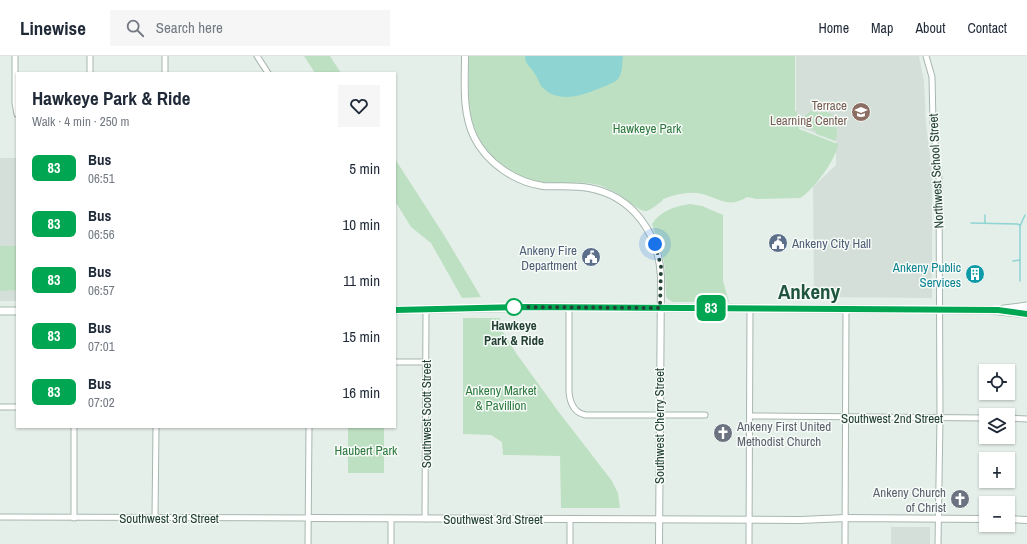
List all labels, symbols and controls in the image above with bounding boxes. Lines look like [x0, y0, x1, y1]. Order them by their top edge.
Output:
search box [110, 10, 390, 46]
text: Linewise [20, 15, 86, 41]
icon: search [124, 17, 146, 39]
text: Search here [156, 17, 223, 38]
text: Home [818, 19, 849, 37]
text: Map [871, 19, 893, 37]
text: About [915, 19, 945, 37]
text: Contact [967, 19, 1007, 37]
text: Hawkeye Park & Ride [32, 85, 190, 111]
button: heart [338, 85, 380, 127]
place label: Terrace Learning Center [770, 97, 847, 129]
school or university icon: Terrace Learning Center [850, 101, 872, 123]
text: Walk · 4 min · 250 m [32, 113, 129, 130]
street label: Northwest School Street [925, 113, 947, 229]
park label: Hawkeye Park [613, 120, 682, 137]
text: Bus [88, 149, 111, 170]
text: 5 min [349, 158, 380, 179]
text: 83 [48, 159, 60, 177]
text: 06:51 [88, 170, 115, 187]
text: Bus [88, 205, 111, 226]
text: 10 min [342, 214, 380, 235]
text: 83 [48, 215, 60, 233]
text: 06:56 [88, 226, 115, 243]
public building icon: Ankeny City Hall [767, 232, 789, 254]
your location [645, 234, 665, 254]
place label: Ankeny City Hall [791, 235, 871, 252]
place label: Ankeny Fire Department [519, 242, 577, 274]
public building icon: Ankeny Fire Department [580, 246, 602, 268]
place label: Ankeny Public Services [892, 259, 961, 291]
text: Bus [88, 261, 111, 282]
building icon: Ankeny Public Services [964, 263, 986, 285]
text: 11 min [343, 270, 380, 291]
text: 83 [48, 271, 60, 289]
district label: Ankeny [778, 277, 841, 306]
text: 06:57 [88, 282, 115, 299]
line badge: 83 [693, 295, 729, 321]
marker: Hawkeye Park & Ride [505, 298, 523, 316]
text: 83 [705, 299, 717, 317]
text: Bus [88, 317, 111, 338]
place label: Hawkeye Park & Ride [484, 317, 544, 349]
text: 15 min [342, 326, 380, 347]
text: 83 [48, 327, 60, 345]
text: 07:01 [88, 338, 115, 355]
street label: Southwest Scott Street [418, 360, 435, 468]
map controls [979, 364, 1015, 532]
button: locate [979, 364, 1015, 400]
street label: Southwest Cherry Street [651, 368, 668, 484]
text: Bus [88, 373, 111, 394]
text: 16 min [342, 382, 380, 403]
park label: Ankeny Market & Pavillion [464, 382, 537, 414]
text: 83 [48, 383, 60, 401]
text: 07:02 [88, 394, 115, 411]
button: layers [979, 408, 1015, 444]
street label: Southwest 2nd Street [841, 410, 943, 427]
place label: Ankeny First United Methodist Church [736, 418, 831, 450]
church icon: Ankeny First United Methodist Church [712, 422, 734, 444]
park label: Haubert Park [335, 442, 398, 459]
button: + [979, 452, 1015, 488]
place label: Ankeny Church of Christ [872, 484, 946, 516]
church icon: Ankeny Church of Christ [949, 488, 971, 510]
button: − [979, 496, 1015, 532]
street label: Southwest 3rd Street [119, 510, 219, 527]
street label: Southwest 3rd Street [443, 511, 543, 528]

